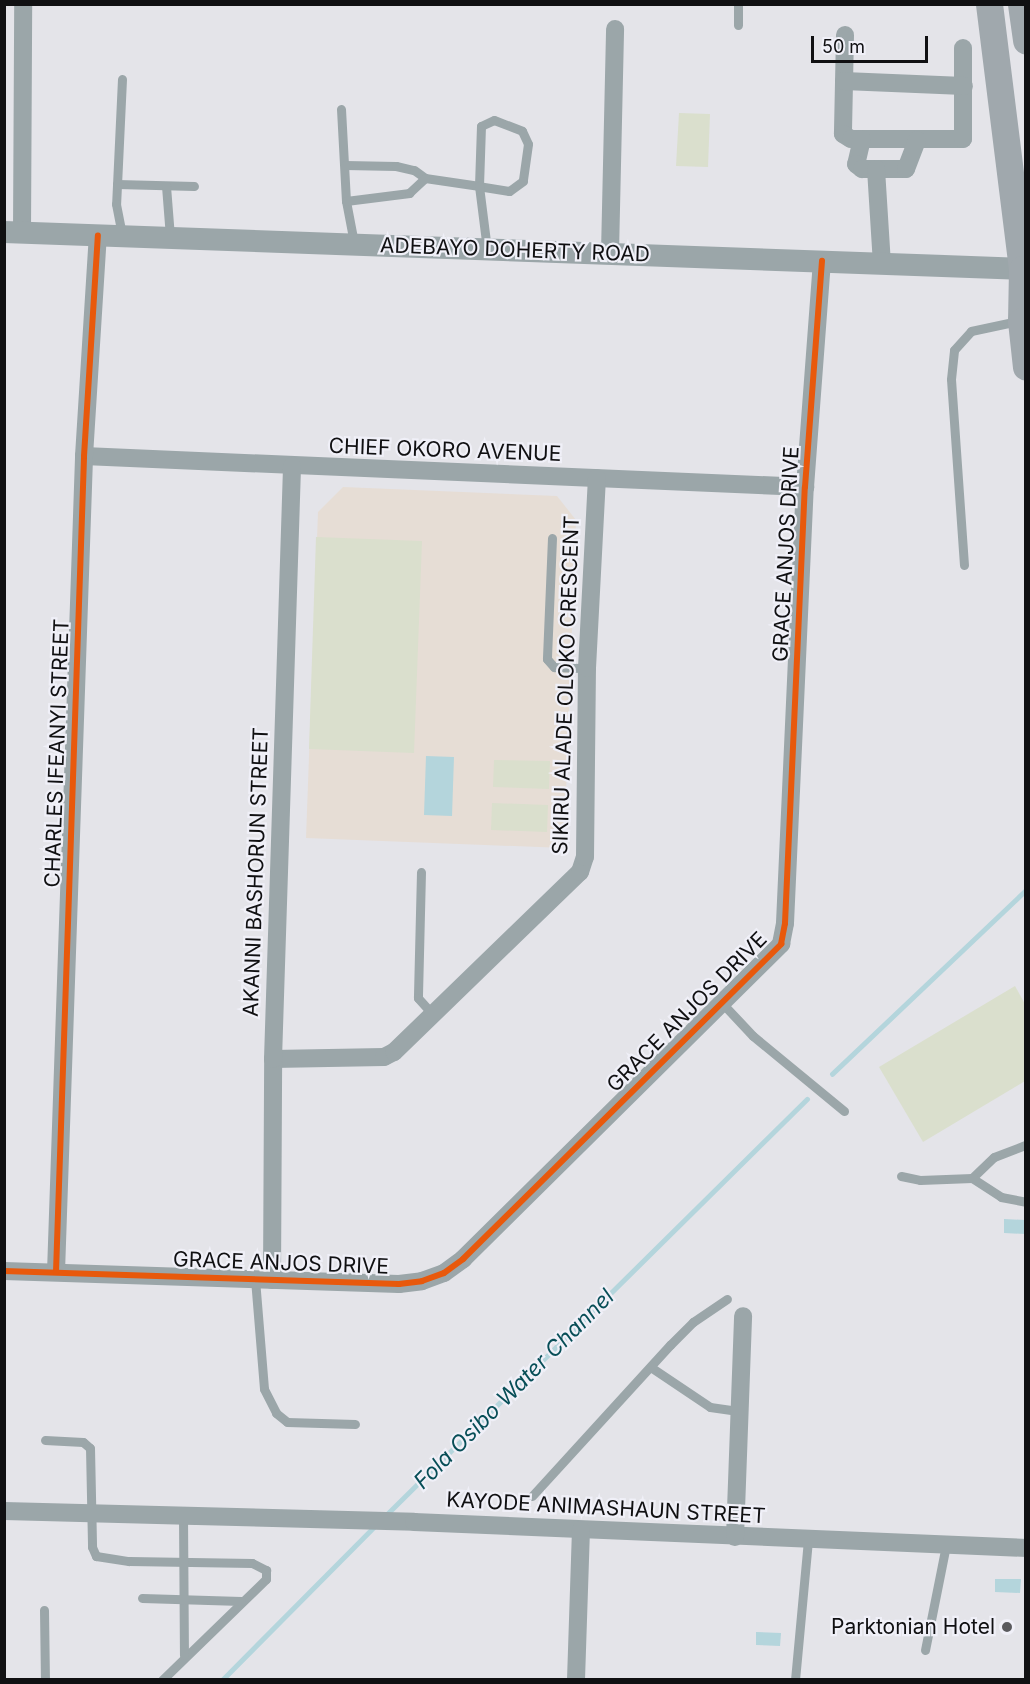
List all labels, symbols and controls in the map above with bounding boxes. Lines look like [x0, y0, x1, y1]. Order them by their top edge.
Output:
scale bar [814, 24, 931, 62]
text: 50 m [822, 36, 865, 57]
street label: ADEBAYO DOHERTY ROAD [380, 233, 650, 267]
street label: CHIEF OKORO AVENUE [328, 433, 562, 467]
street label: GRACE ANJOS DRIVE [768, 445, 804, 663]
street label: SIKIRU ALADE OLOKO CRESCENT [547, 515, 585, 855]
street label: CHARLES IFEANYI STREET [40, 618, 74, 888]
street label: AKANNI BASHORUN STREET [238, 727, 274, 1017]
street label: GRACE ANJOS DRIVE [602, 927, 772, 1097]
street label: GRACE ANJOS DRIVE [173, 1247, 389, 1279]
water label: Fola Osibo Water Channel [409, 1284, 619, 1494]
street label: KAYODE ANIMASHAUN STREET [446, 1487, 766, 1529]
place label: Parktonian Hotel [831, 1614, 995, 1640]
marker: Parktonian Hotel [1000, 1620, 1014, 1634]

